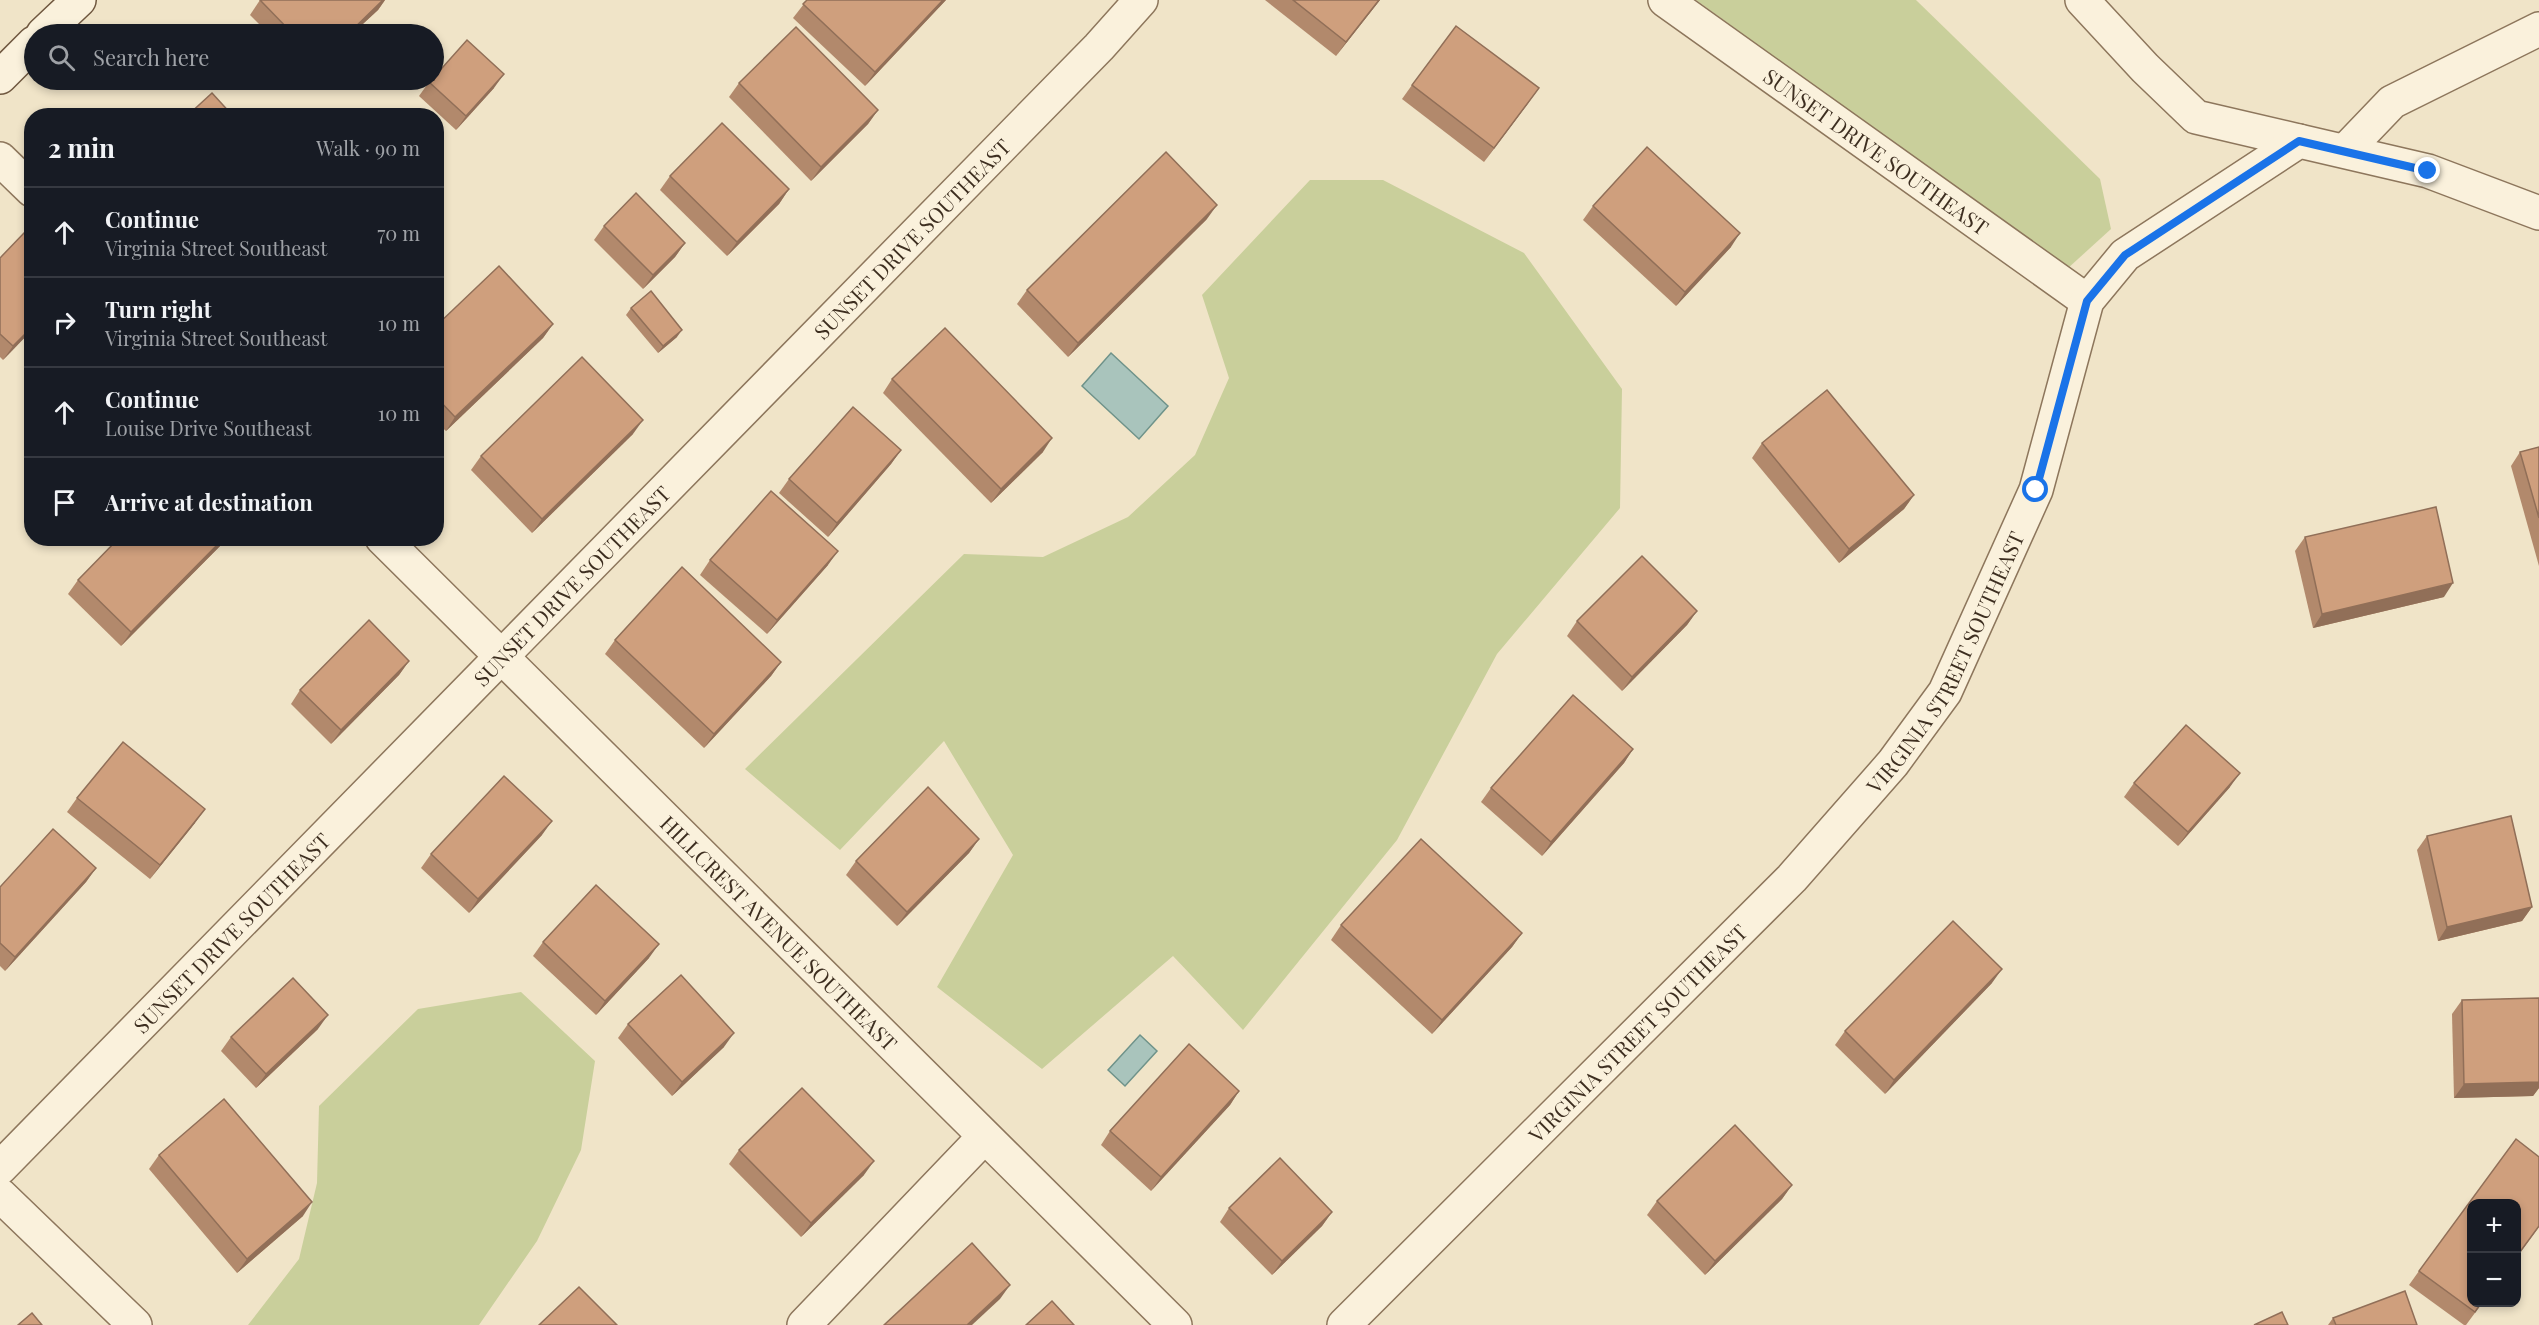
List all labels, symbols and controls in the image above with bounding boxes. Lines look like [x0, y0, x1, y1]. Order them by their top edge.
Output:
search box [24, 24, 444, 90]
icon: search [45, 41, 78, 74]
text: Search here [93, 42, 209, 72]
street label: SUNSET DRIVE SOUTHEAST [1759, 61, 1995, 241]
text: 2 min [48, 130, 115, 165]
street label: SUNSET DRIVE SOUTHEAST [807, 132, 1016, 344]
text: Walk · 90 m [316, 134, 420, 161]
route end [2414, 157, 2440, 183]
text: Continue [105, 204, 199, 234]
icon: ahead [48, 216, 81, 249]
text: 70 m [377, 219, 420, 246]
text: Virginia Street Southeast [105, 234, 327, 261]
text: Turn right [105, 294, 211, 324]
icon: right [48, 306, 81, 339]
text: 10 m [378, 309, 420, 336]
text: Virginia Street Southeast [105, 324, 327, 351]
text: Continue [105, 384, 199, 414]
icon: ahead [48, 396, 81, 429]
text: 10 m [378, 399, 420, 426]
text: Louise Drive Southeast [105, 414, 311, 441]
route start [2022, 476, 2048, 502]
street label: SUNSET DRIVE SOUTHEAST [467, 479, 676, 691]
icon: arrive [48, 486, 81, 519]
text: Arrive at destination [105, 487, 313, 517]
street label: VIRGINIA STREET SOUTHEAST [1859, 527, 2030, 799]
street label: HILLCREST AVENUE SOUTHEAST [655, 809, 904, 1056]
street label: SUNSET DRIVE SOUTHEAST [127, 826, 335, 1039]
street label: VIRGINIA STREET SOUTHEAST [1521, 917, 1752, 1148]
map controls [2467, 1199, 2521, 1307]
button: + [2467, 1199, 2521, 1253]
button: − [2467, 1253, 2521, 1307]

